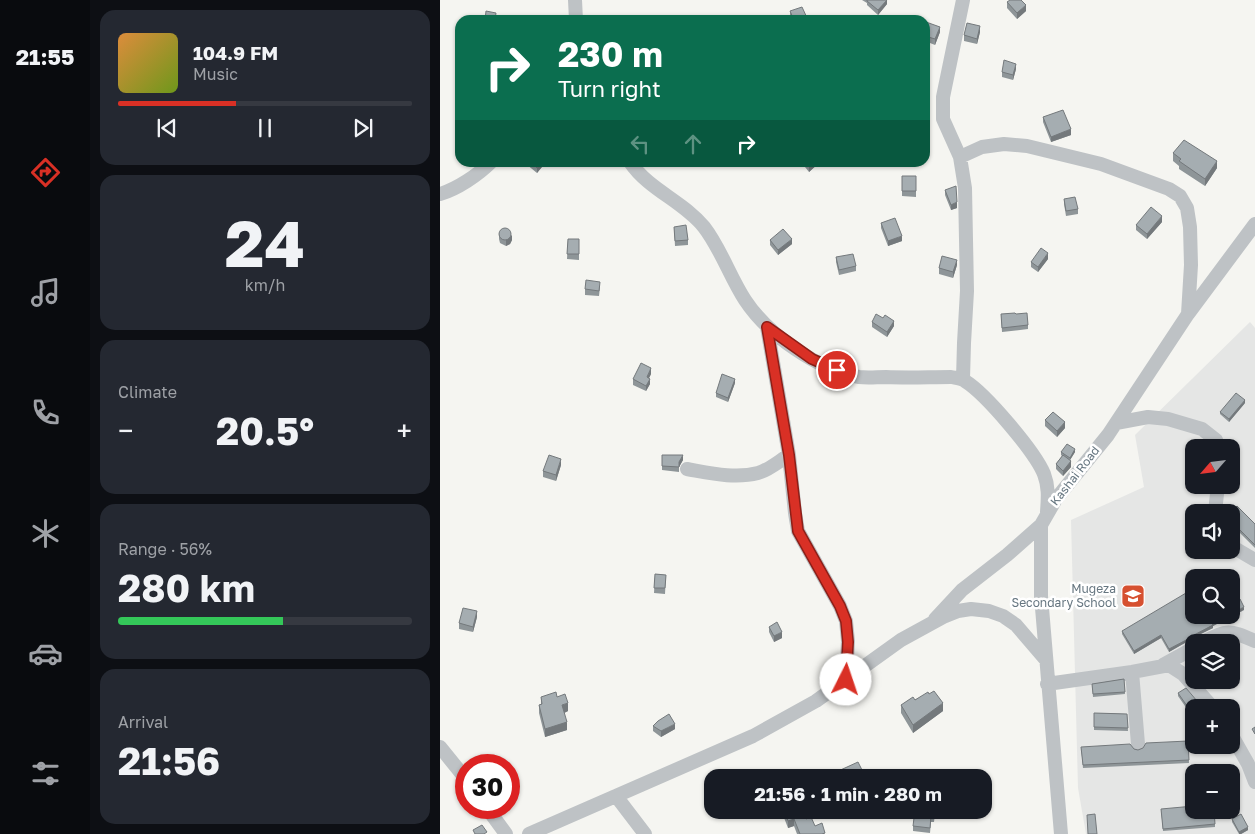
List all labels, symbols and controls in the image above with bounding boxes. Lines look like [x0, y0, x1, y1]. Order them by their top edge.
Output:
text: 230 m [558, 33, 663, 75]
icon: right [475, 35, 540, 100]
text: 104.9 FM [193, 41, 278, 64]
text: 21:55 [16, 43, 74, 70]
text: Music [193, 64, 238, 84]
text: Turn right [558, 75, 661, 102]
icon: previous [153, 114, 181, 142]
icon: pause [251, 114, 279, 142]
icon: next [349, 114, 377, 142]
icon: left [626, 130, 654, 158]
icon: ahead [679, 130, 707, 158]
icon: right [732, 130, 760, 158]
icon: directions [28, 155, 63, 190]
text: 24 [225, 203, 305, 281]
icon: music [28, 275, 63, 310]
text: km/h [245, 275, 285, 295]
pin [816, 349, 858, 391]
icon: arrive [823, 356, 851, 384]
text: Climate [118, 382, 177, 402]
icon: phone [28, 395, 63, 430]
text: 20.5° [216, 408, 314, 453]
text: − [118, 414, 133, 447]
text: + [397, 414, 412, 447]
north arrow [1185, 439, 1240, 494]
map controls [1185, 439, 1240, 819]
street label: Kashai Road [1047, 443, 1102, 508]
button: sound [1185, 504, 1240, 559]
icon: climate [28, 516, 63, 551]
text: Range · 56% [118, 539, 212, 559]
text: 280 km [118, 565, 255, 610]
button: search [1185, 569, 1240, 624]
place label: Mugeza Secondary School [1011, 581, 1116, 610]
school or university icon: Mugeza Secondary School [1120, 583, 1146, 609]
button: layers [1185, 634, 1240, 689]
icon: car [28, 636, 63, 671]
position arrow [819, 653, 871, 705]
button: + [1185, 699, 1240, 754]
text: Arrival [118, 712, 168, 732]
text: 21:56 [118, 738, 220, 783]
speed limit sign: 30 [455, 754, 520, 819]
icon: filters [28, 756, 63, 791]
button: − [1185, 764, 1240, 819]
text: 21:56 · 1 min · 280 m [754, 782, 942, 805]

